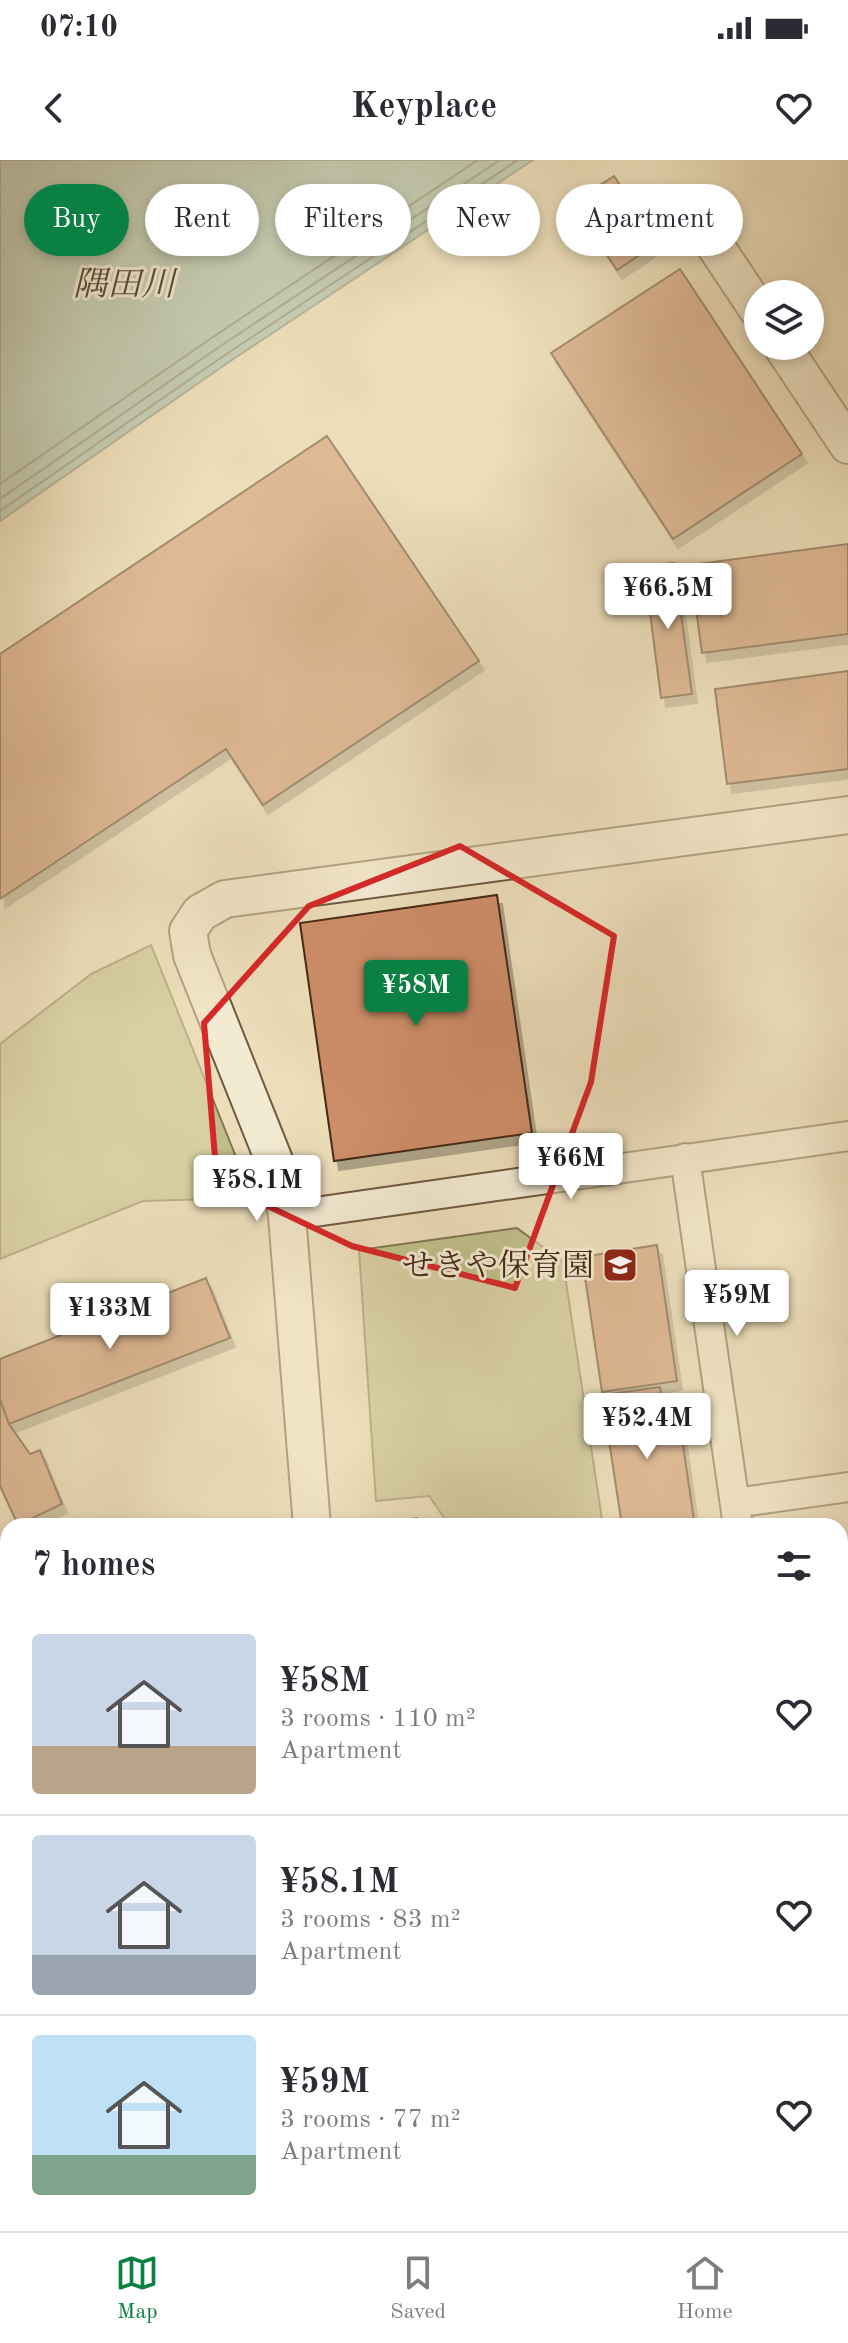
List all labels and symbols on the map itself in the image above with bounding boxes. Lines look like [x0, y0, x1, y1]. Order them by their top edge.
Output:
water label: 隅田川 [73, 267, 179, 303]
pin: ¥66.5M [603, 563, 733, 631]
pin: ¥58M [369, 960, 463, 1028]
pin: ¥66M [524, 1133, 618, 1201]
pin: ¥58.1M [192, 1155, 322, 1223]
school or university icon: せきや保育園 [601, 1246, 639, 1284]
place label: せきや保育園 [402, 1249, 594, 1284]
pin: ¥59M [690, 1270, 784, 1338]
pin: ¥133M [54, 1283, 166, 1351]
pin: ¥52.4M [582, 1393, 712, 1461]

